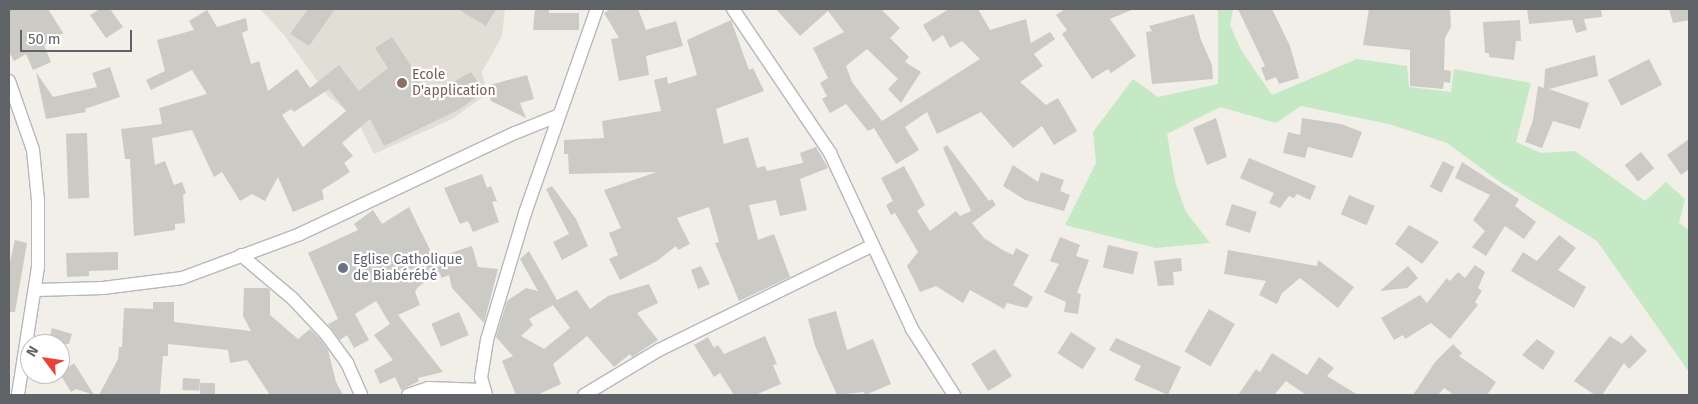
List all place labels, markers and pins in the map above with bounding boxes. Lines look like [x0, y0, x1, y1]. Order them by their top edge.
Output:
place label: Ecole D'application [412, 67, 496, 100]
marker: Ecole D'application [396, 77, 408, 89]
place label: Eglise Catholique de Biabérébé [353, 252, 462, 284]
marker: Eglise Catholique de Biabérébé [337, 262, 349, 274]

